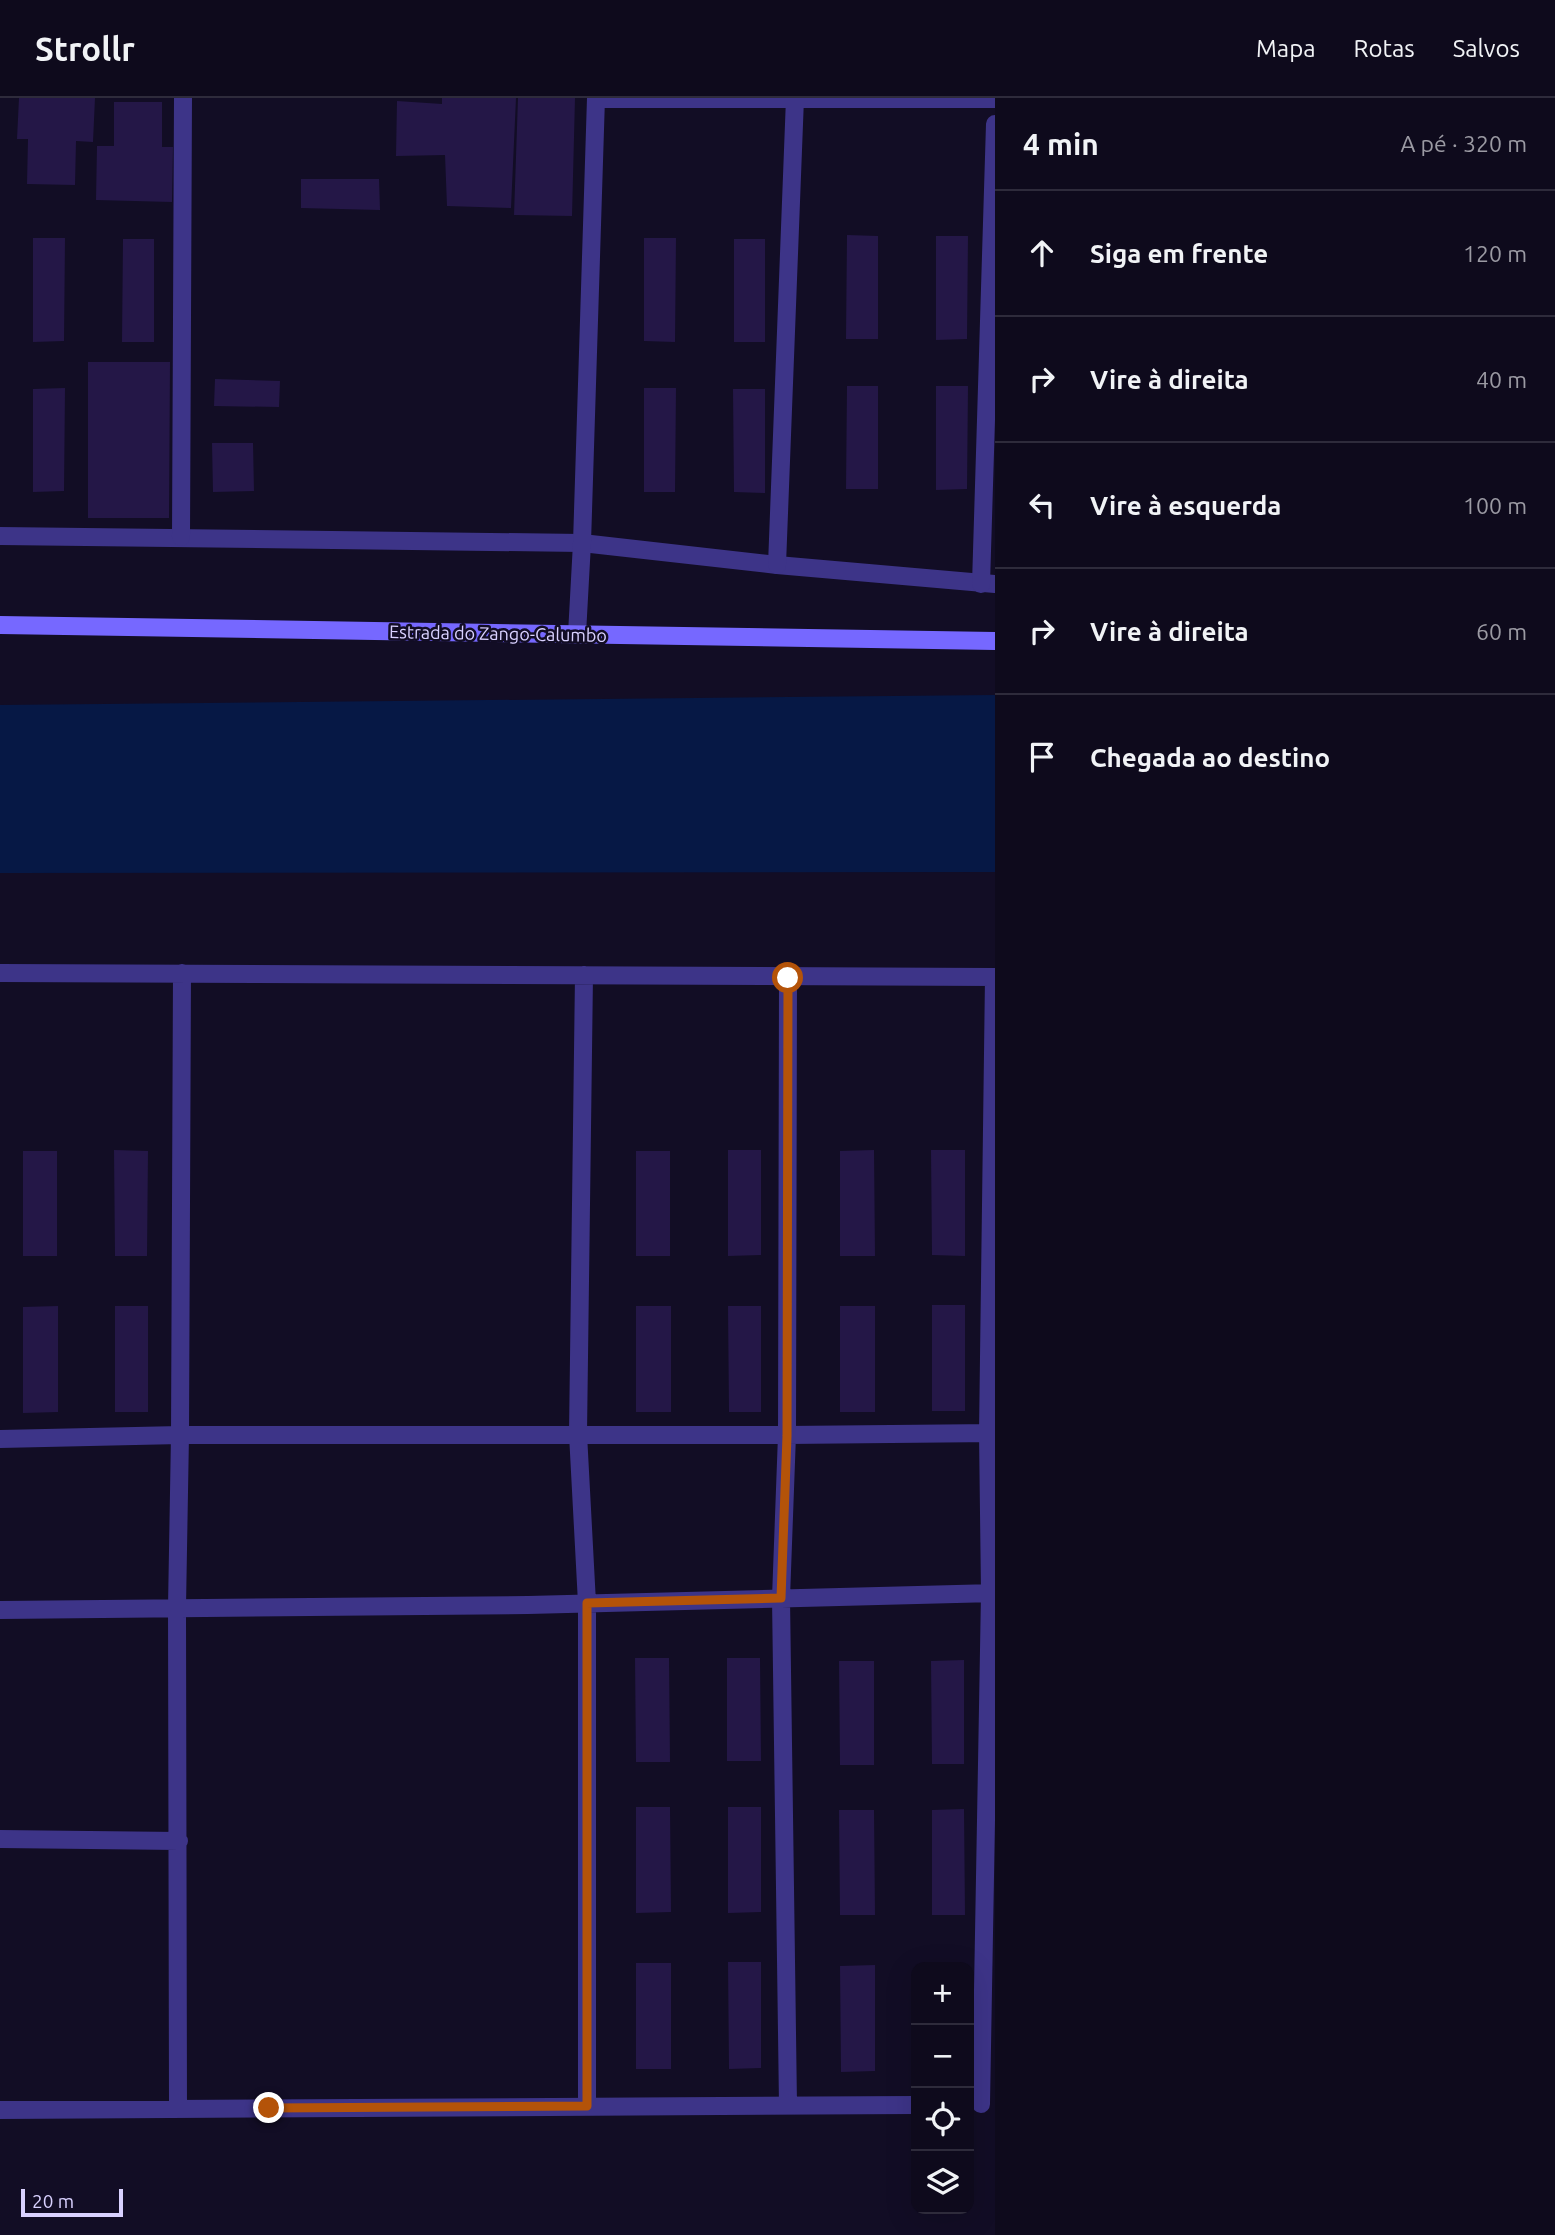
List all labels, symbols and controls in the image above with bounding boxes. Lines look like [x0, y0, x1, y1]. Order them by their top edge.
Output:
text: Strollr [35, 30, 135, 67]
text: Mapa [1256, 35, 1316, 62]
text: Rotas [1354, 35, 1415, 62]
text: Salvos [1453, 35, 1520, 62]
text: 4 min [1023, 127, 1099, 161]
text: A pé · 320 m [1400, 131, 1527, 156]
icon: ahead [1023, 234, 1061, 272]
text: Siga em frente [1090, 239, 1268, 268]
text: 120 m [1463, 241, 1527, 266]
icon: right [1023, 360, 1061, 398]
text: Vire à direita [1090, 365, 1249, 394]
text: 40 m [1476, 367, 1527, 392]
icon: left [1023, 486, 1061, 524]
text: Vire à esquerda [1090, 491, 1281, 520]
text: 100 m [1463, 493, 1527, 518]
icon: right [1023, 612, 1061, 650]
text: Vire à direita [1090, 617, 1249, 646]
text: 60 m [1476, 619, 1527, 644]
street label: Estrada do Zango-Calumbo [389, 621, 607, 645]
icon: arrive [1023, 738, 1061, 776]
text: Chegada ao destino [1090, 743, 1330, 772]
route start [772, 962, 803, 993]
map controls [911, 1962, 974, 2214]
button: + [911, 1962, 974, 2025]
button: − [911, 2025, 974, 2088]
button: locate [911, 2088, 974, 2151]
route end [253, 2092, 284, 2123]
button: layers [911, 2151, 974, 2214]
scale bar [21, 2186, 122, 2218]
text: 20 m [32, 2190, 74, 2212]

